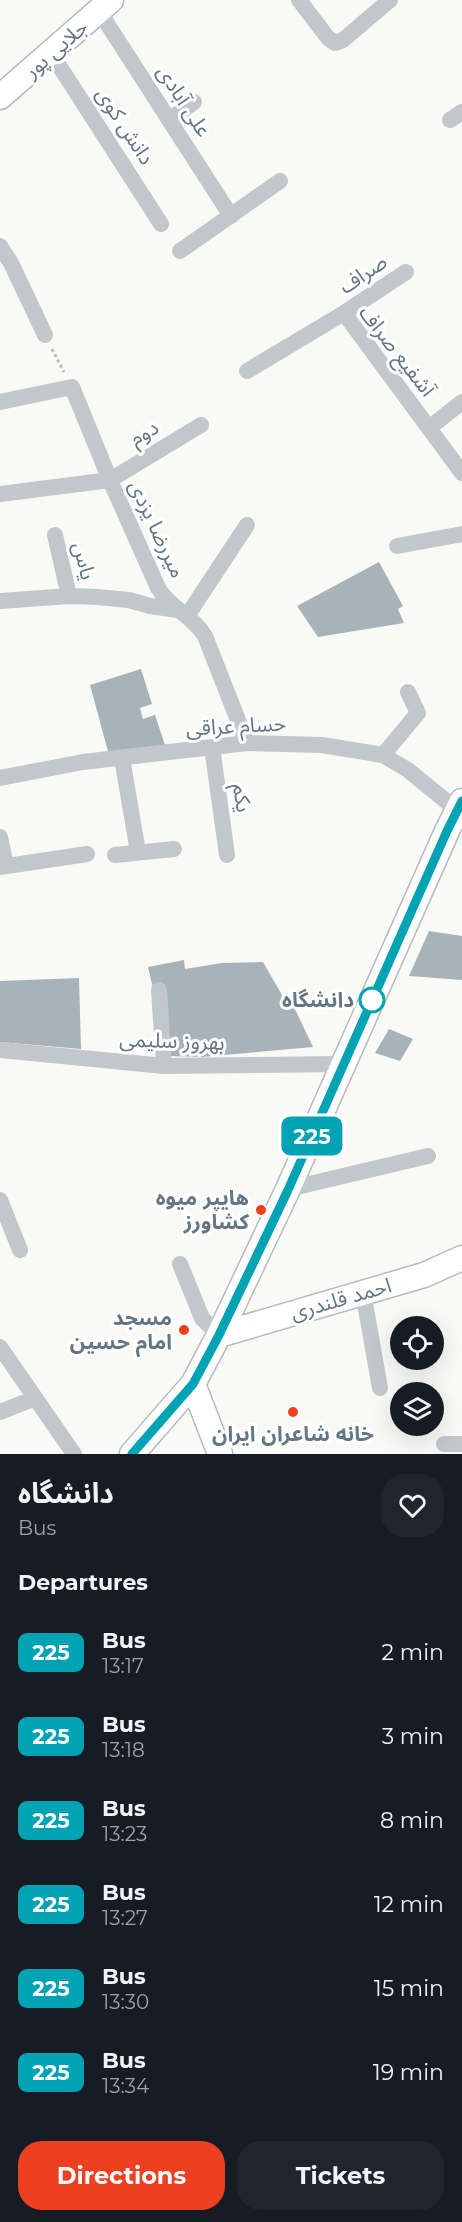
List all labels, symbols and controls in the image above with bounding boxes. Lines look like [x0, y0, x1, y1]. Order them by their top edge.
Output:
street label: جلایی پور [18, 14, 93, 85]
street label: علی آبادی [152, 60, 217, 141]
street label: دانش کوی [91, 82, 160, 169]
street label: صراف [334, 249, 391, 299]
street label: آشفیع صراف [352, 300, 441, 404]
street label: دوم [125, 414, 165, 454]
street label: میررضا یزدی [124, 476, 191, 582]
street label: یاس [68, 540, 101, 582]
street label: حسام عراقی [185, 710, 287, 745]
street label: یکم [225, 782, 257, 814]
place label: دانشگاه [282, 987, 354, 1012]
marker: دانشگاه [359, 987, 385, 1013]
street label: بهروز سلیمی [119, 1026, 225, 1055]
line badge: 225 [278, 1116, 346, 1156]
text: 225 [293, 1124, 331, 1149]
place label: هایپر میوه کشاورز [156, 1185, 249, 1234]
marker: هایپر میوه کشاورز [254, 1203, 268, 1217]
street label: احمد قلندری [287, 1272, 394, 1325]
place label: مسجد امام حسین [70, 1305, 172, 1358]
map controls [390, 1316, 444, 1436]
button: locate [390, 1316, 444, 1370]
marker: مسجد امام حسین [177, 1323, 191, 1337]
button: layers [390, 1382, 444, 1436]
marker: خانه شاعران ایران [286, 1405, 300, 1419]
place label: خانه شاعران ایران [212, 1421, 374, 1446]
button: heart [381, 1474, 444, 1537]
text: دانشگاه [18, 1476, 114, 1510]
text: Bus [18, 1516, 56, 1540]
text: Departures [18, 1569, 148, 1596]
text: Bus [102, 1627, 146, 1654]
text: 2 min [382, 1639, 444, 1666]
text: 225 [32, 1640, 70, 1665]
text: 13:17 [102, 1654, 144, 1678]
text: Bus [102, 1711, 146, 1738]
text: 3 min [382, 1723, 444, 1750]
text: 225 [32, 1724, 70, 1749]
text: 13:18 [102, 1738, 145, 1762]
text: Bus [102, 1795, 146, 1822]
text: 8 min [380, 1807, 444, 1834]
text: 225 [32, 1808, 70, 1833]
text: 13:23 [102, 1822, 147, 1846]
text: Bus [102, 1879, 146, 1906]
text: 12 min [374, 1891, 444, 1918]
text: 225 [32, 1892, 70, 1917]
text: 13:27 [102, 1906, 148, 1930]
text: Bus [102, 1963, 146, 1990]
text: 15 min [374, 1975, 444, 2002]
text: 225 [32, 1976, 70, 2001]
text: 13:30 [102, 1990, 149, 2014]
text: Bus [102, 2047, 146, 2074]
text: 19 min [373, 2059, 444, 2086]
text: 225 [32, 2060, 70, 2085]
text: 13:34 [102, 2074, 149, 2098]
button: Directions [18, 2141, 225, 2210]
button: Tickets [237, 2141, 444, 2210]

